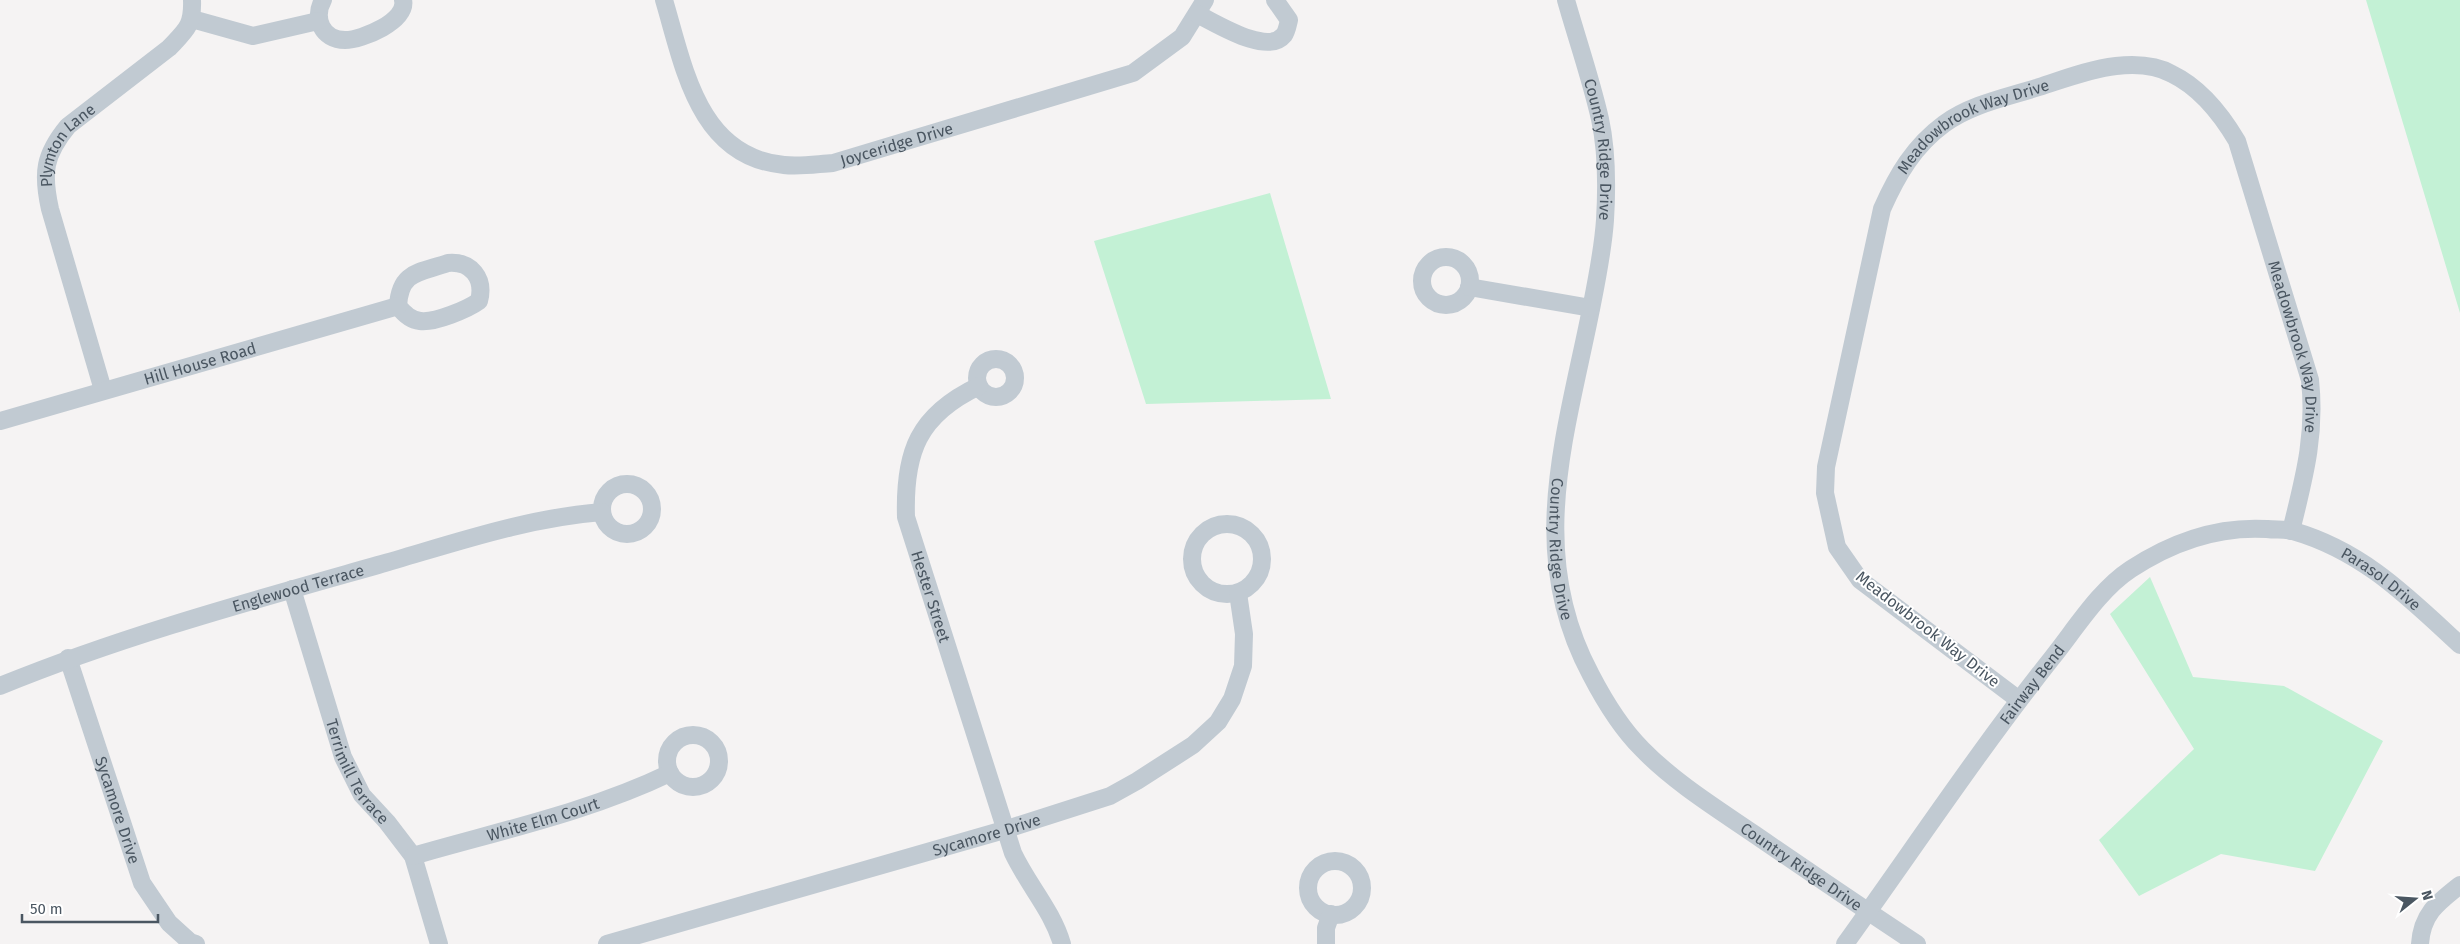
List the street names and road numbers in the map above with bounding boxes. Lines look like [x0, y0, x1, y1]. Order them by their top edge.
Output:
street label: Meadowbrook Way Drive [1893, 75, 2051, 177]
street label: Country Ridge Drive [1580, 76, 1616, 221]
street label: Plymton Lane [36, 99, 99, 188]
street label: Joyceridge Drive [838, 118, 955, 170]
street label: Meadowbrook Way Drive [2265, 258, 2321, 434]
street label: Hill House Road [141, 338, 258, 388]
street label: Country Ridge Drive [1546, 477, 1577, 622]
street label: Parasol Drive [2338, 543, 2425, 614]
street label: Hester Street [908, 548, 955, 645]
street label: Englewood Terrace [230, 560, 366, 616]
street label: Meadowbrook Way Drive [1852, 567, 2004, 691]
street label: Fairway Bend [1995, 641, 2068, 728]
street label: Terrimill Terrace [322, 717, 393, 828]
street label: Sycamore Drive [91, 754, 144, 866]
street label: White Elm Court [485, 793, 602, 845]
street label: Sycamore Drive [930, 809, 1043, 860]
street label: Country Ridge Drive [1737, 818, 1866, 914]

